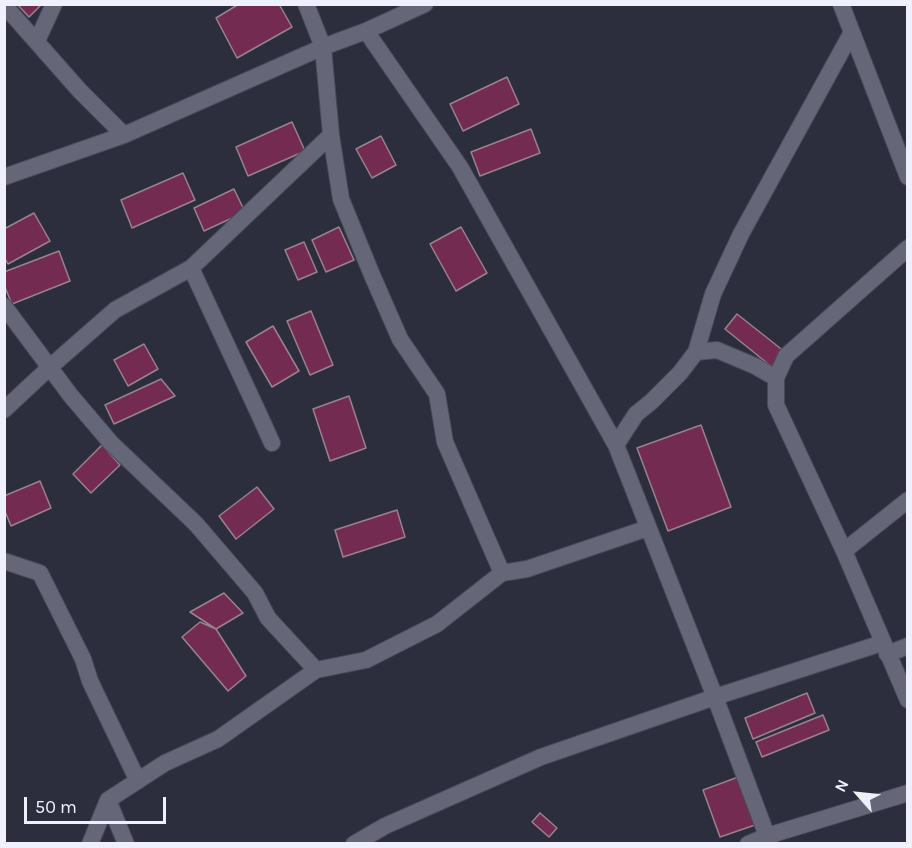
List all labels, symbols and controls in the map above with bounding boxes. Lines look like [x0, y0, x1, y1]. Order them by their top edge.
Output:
north arrow [828, 764, 888, 824]
text: N [830, 776, 853, 795]
scale bar [27, 785, 170, 823]
text: 50 m [35, 796, 77, 818]

